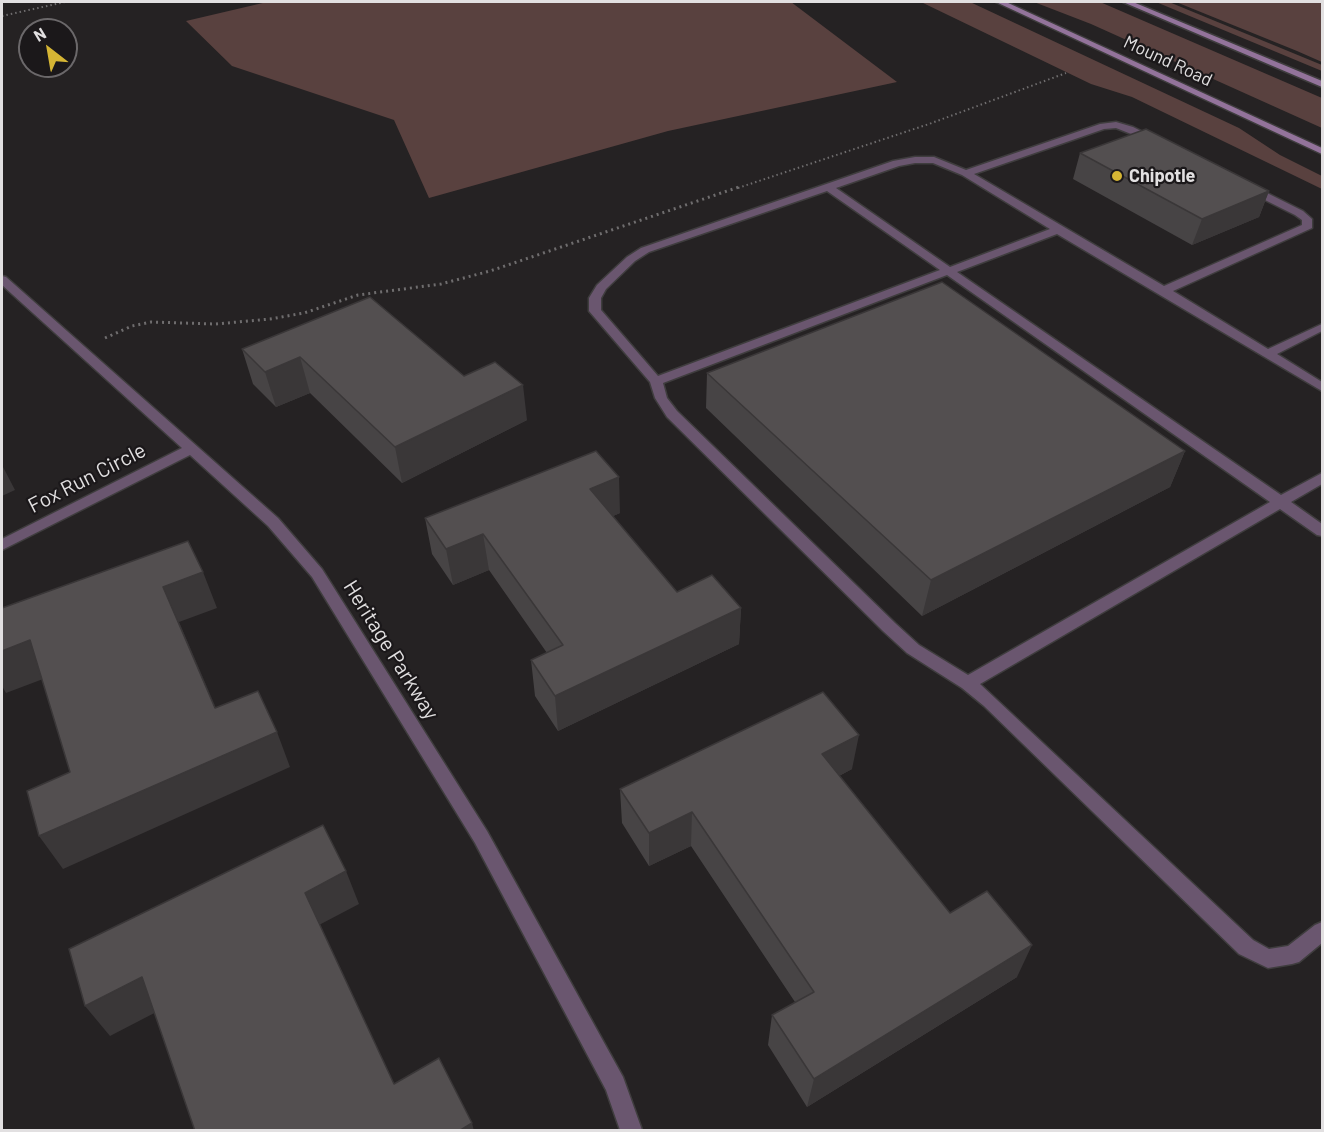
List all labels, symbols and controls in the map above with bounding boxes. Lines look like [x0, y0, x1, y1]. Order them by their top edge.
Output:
north arrow [18, 18, 78, 78]
text: N [30, 23, 49, 45]
street label: Mound Road [1120, 31, 1216, 91]
place label: Chipotle [1129, 165, 1195, 187]
marker: Chipotle [1110, 169, 1124, 183]
street label: Fox Run Circle [24, 438, 150, 518]
street label: Heritage Parkway [338, 576, 444, 724]

